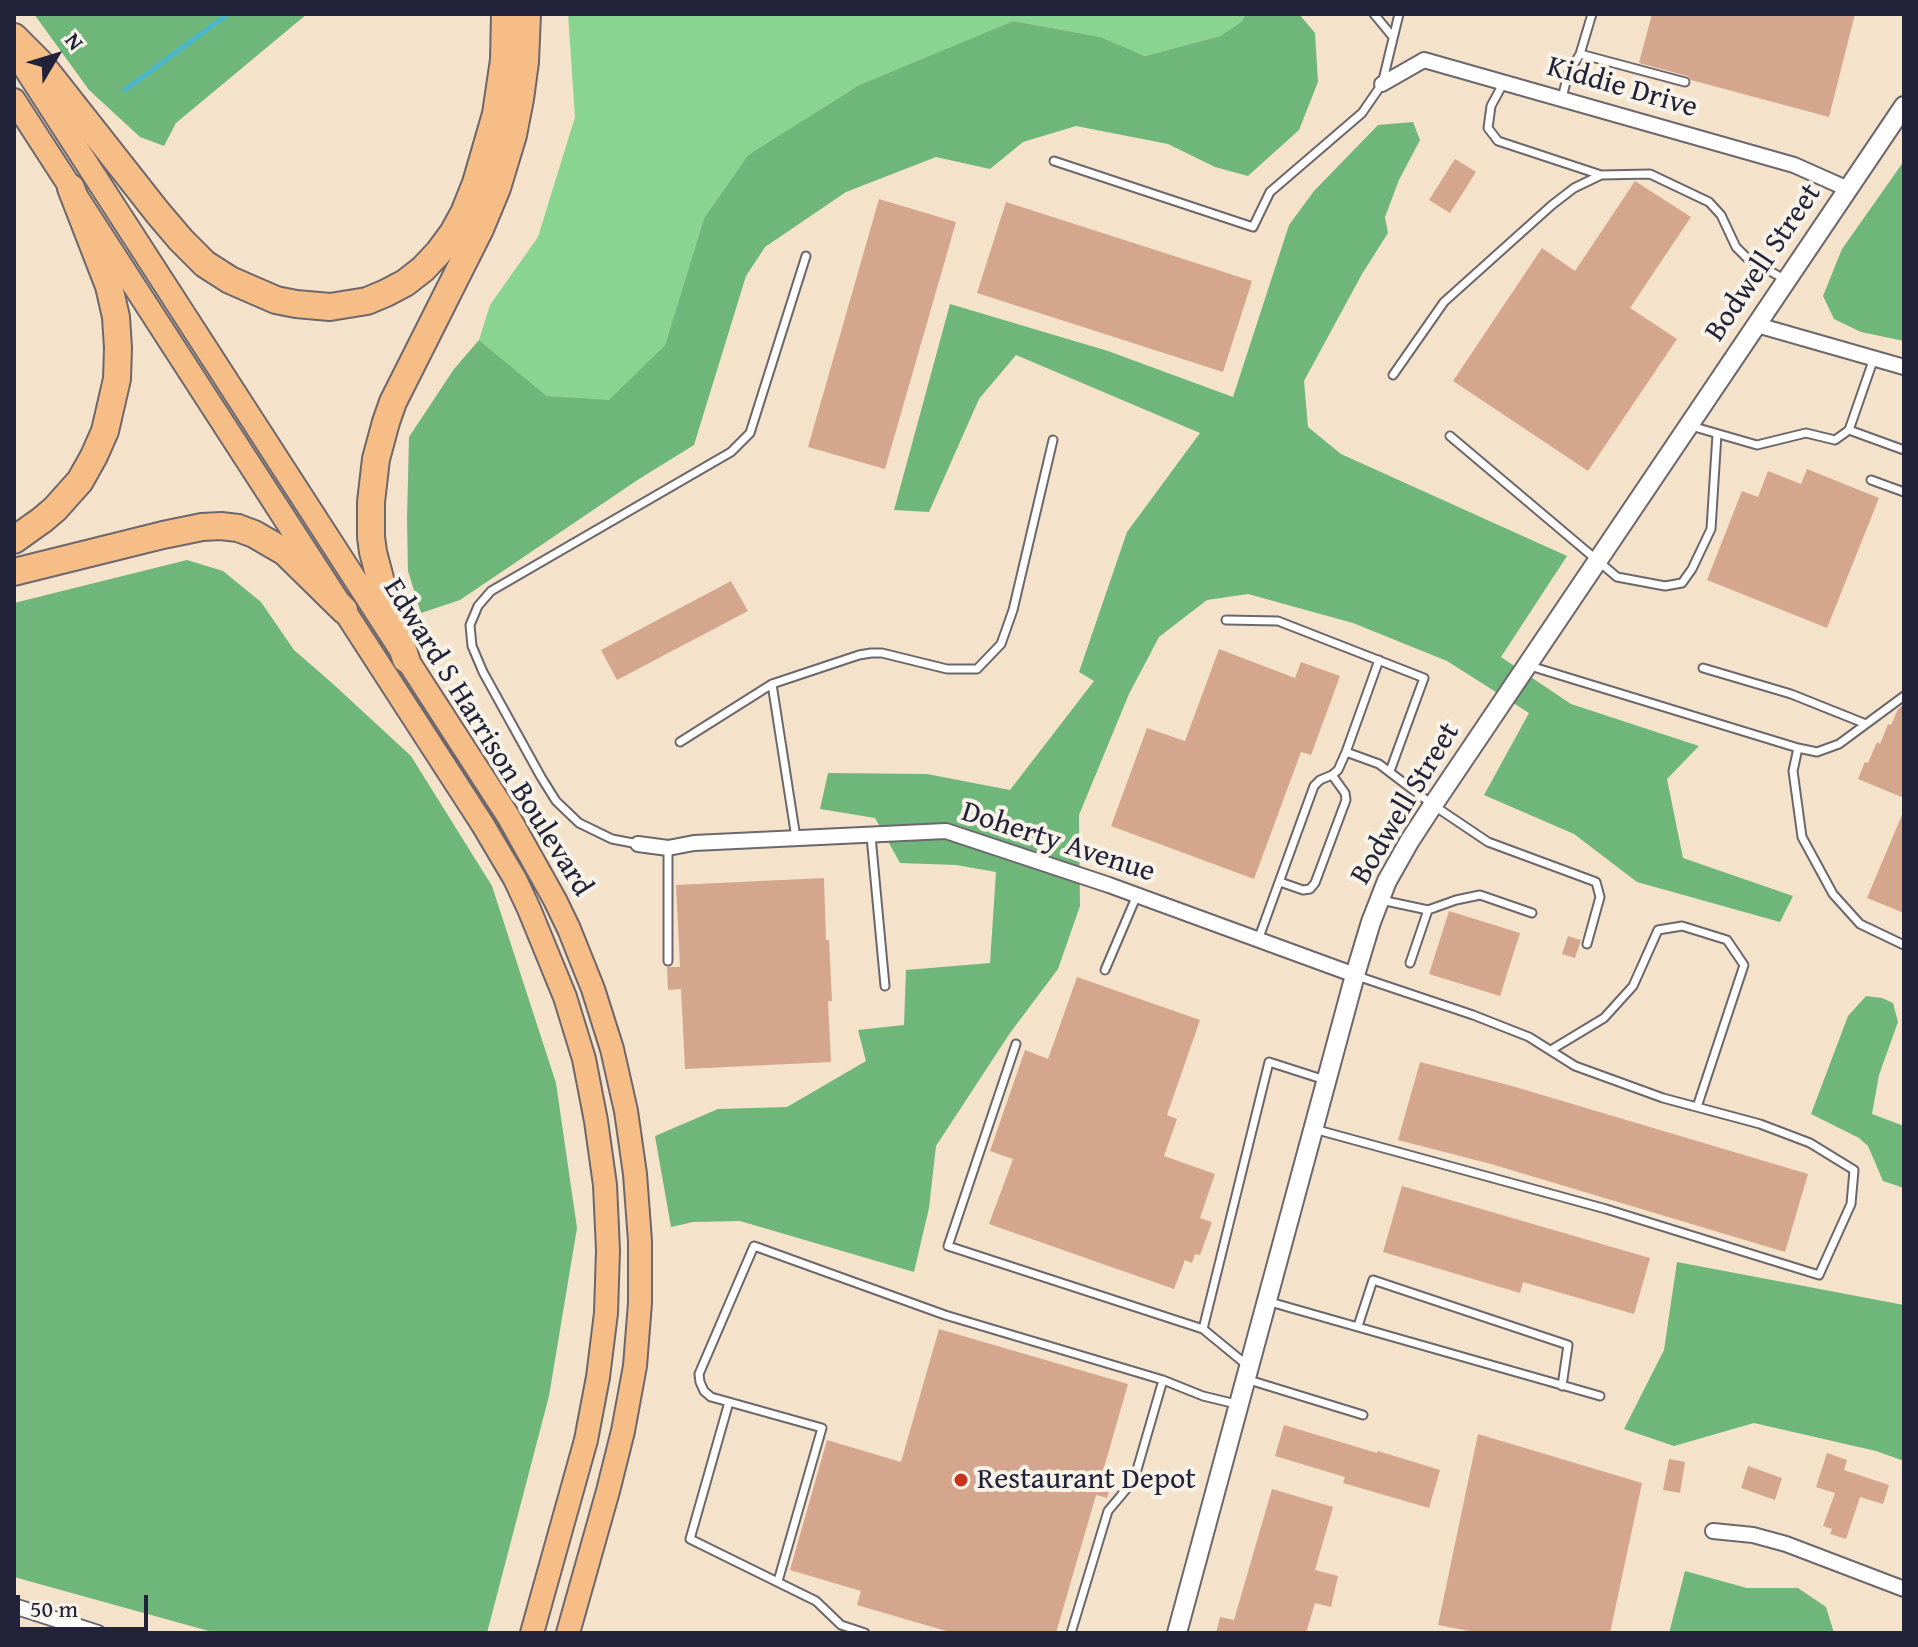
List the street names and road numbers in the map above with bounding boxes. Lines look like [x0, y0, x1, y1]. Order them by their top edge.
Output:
street label: Kiddie Drive [1543, 49, 1701, 127]
street label: Bodwell Street [1698, 177, 1830, 349]
street label: Edward S Harrison Boulevard [374, 573, 600, 903]
street label: Bodwell Street [1344, 717, 1468, 891]
street label: Doherty Avenue [957, 795, 1159, 891]

